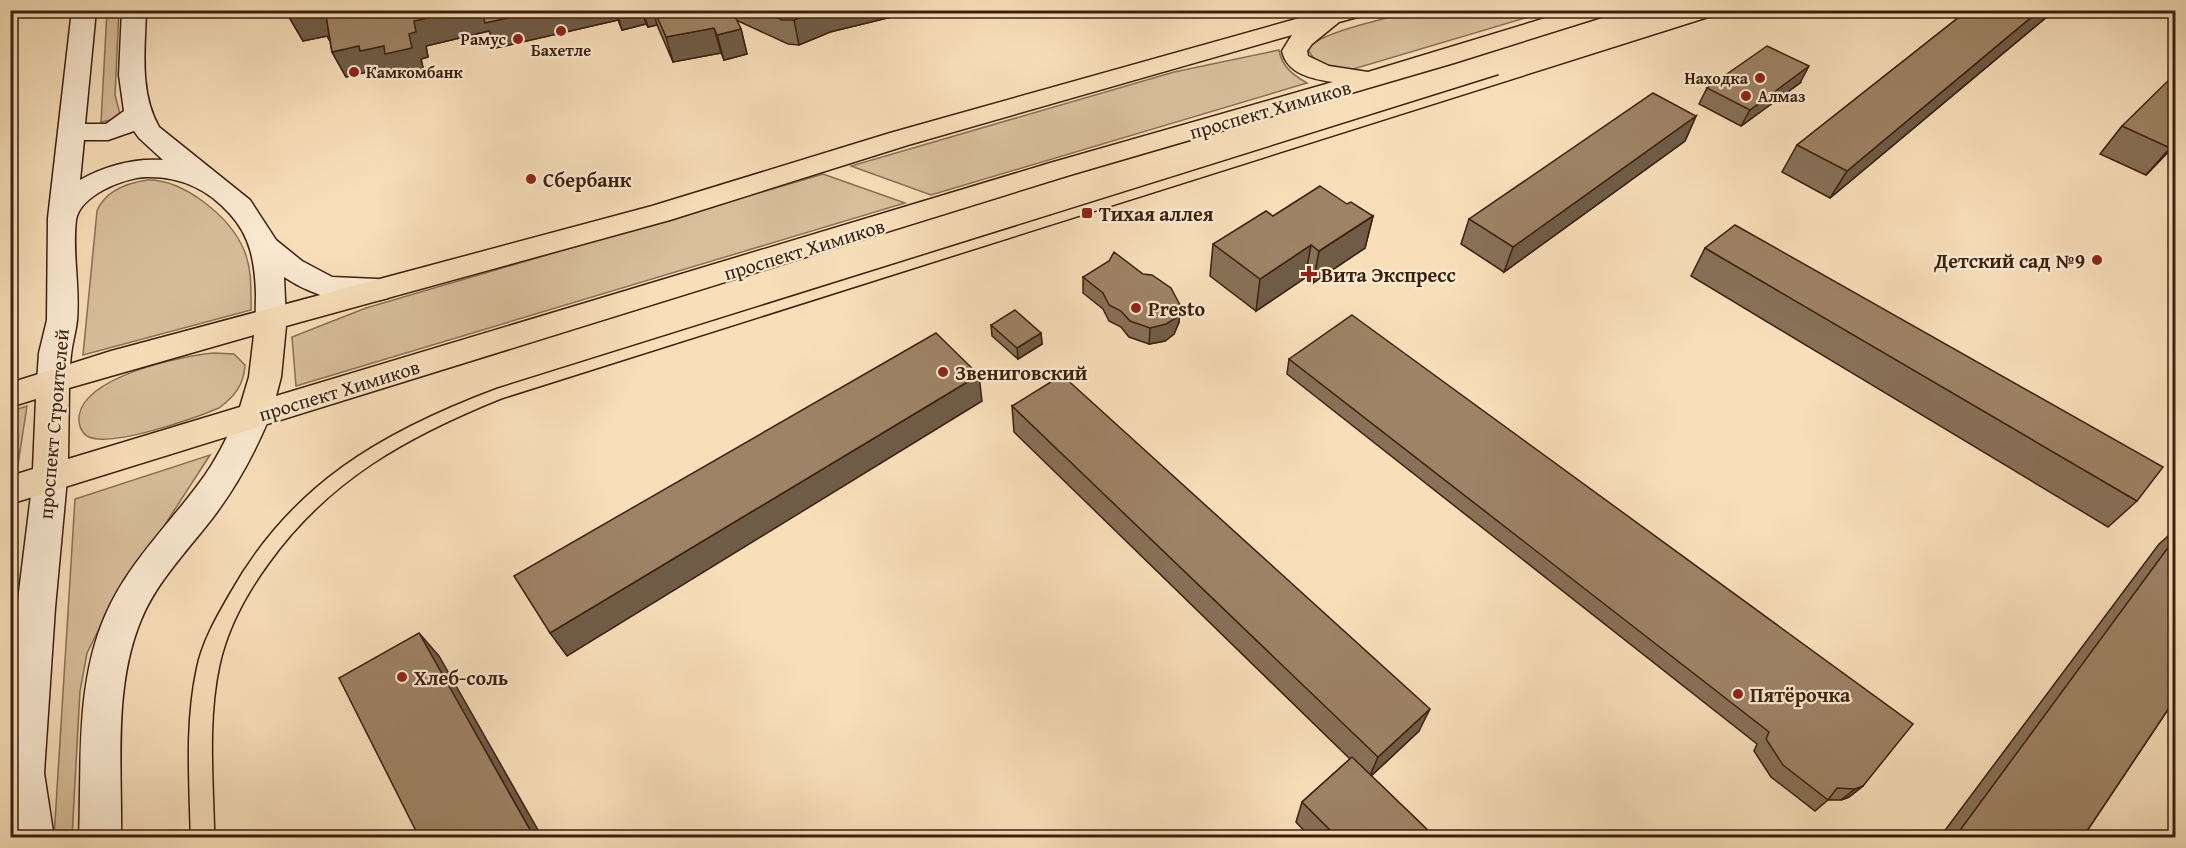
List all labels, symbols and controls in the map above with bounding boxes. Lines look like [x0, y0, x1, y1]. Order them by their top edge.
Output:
marker: Бахетле [554, 24, 568, 38]
place label: Рамус [461, 27, 507, 51]
marker: Рамус [511, 32, 525, 46]
place label: Бахетле [531, 38, 591, 62]
place label: Камкомбанк [366, 60, 463, 84]
marker: Камкомбанк [347, 65, 361, 79]
place label: Находка [1685, 66, 1749, 90]
marker: Находка [1753, 71, 1767, 85]
street label: проспект Химиков [1186, 72, 1354, 146]
place label: Алмаз [1758, 84, 1806, 108]
marker: Алмаз [1739, 89, 1753, 103]
place label: Сбербанк [543, 165, 632, 194]
marker: Сбербанк [524, 172, 538, 186]
place label: Тихая аллея [1099, 199, 1214, 228]
marker: Тихая аллея [1080, 206, 1094, 220]
street label: проспект Химиков [720, 211, 888, 287]
place label: Детский сад №9 [1933, 246, 2085, 275]
marker: Детский сад №9 [2090, 253, 2104, 267]
place label: Вита Экспресс [1321, 260, 1456, 289]
marker: Вита Экспресс [1302, 267, 1316, 281]
place label: Presto [1148, 294, 1206, 323]
marker: Presto [1129, 301, 1143, 315]
street label: проспект Строителей [30, 327, 76, 520]
street label: проспект Химиков [255, 352, 423, 428]
place label: Звениговский [955, 358, 1088, 387]
marker: Звениговский [936, 365, 950, 379]
place label: Хлеб-соль [414, 663, 508, 692]
marker: Хлеб-соль [395, 670, 409, 684]
place label: Пятёрочка [1750, 680, 1851, 709]
marker: Пятёрочка [1731, 687, 1745, 701]

